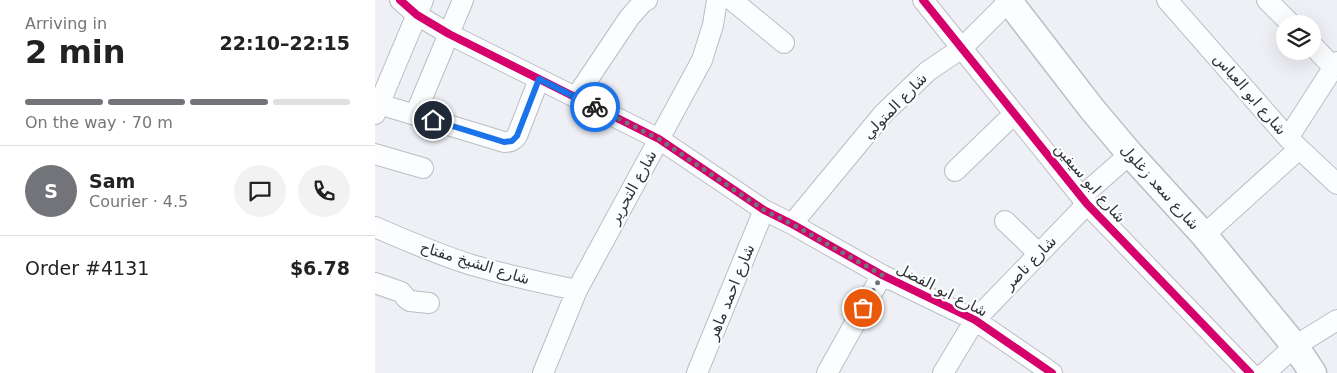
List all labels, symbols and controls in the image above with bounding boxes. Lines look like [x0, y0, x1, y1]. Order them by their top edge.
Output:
text: Arriving in [25, 14, 107, 33]
map controls [1276, 15, 1321, 60]
button: layers [1276, 15, 1321, 60]
text: 22:10–22:15 [220, 32, 350, 54]
text: 2 min [25, 33, 126, 71]
street label: شارع ابو العباس [1210, 49, 1290, 139]
street label: شارع المتولي [859, 69, 932, 143]
courier [570, 82, 620, 132]
icon: bike [581, 93, 609, 121]
pin [412, 99, 454, 141]
icon: home [419, 106, 447, 134]
text: On the way · 70 m [25, 113, 173, 132]
street label: شارع ابو سيفين [1051, 140, 1129, 226]
street label: شارع سعد زغلول [1117, 140, 1203, 234]
street label: شارع التحرير [605, 147, 661, 228]
button: chat [234, 165, 286, 217]
button: phone [298, 165, 350, 217]
text: Sam [89, 170, 135, 192]
text: S [44, 180, 58, 202]
text: Courier · 4.5 [89, 192, 188, 211]
street label: شارع ناصر [999, 232, 1060, 294]
street label: شارع الشيخ مفتاح [418, 238, 532, 288]
street label: شارع احمد ماهر [703, 242, 758, 343]
text: Order #4131 [25, 257, 149, 279]
text: $6.78 [290, 257, 350, 279]
street label: شارع ابو الفضل [894, 259, 990, 321]
pin [842, 287, 884, 329]
icon: bag [849, 294, 877, 322]

